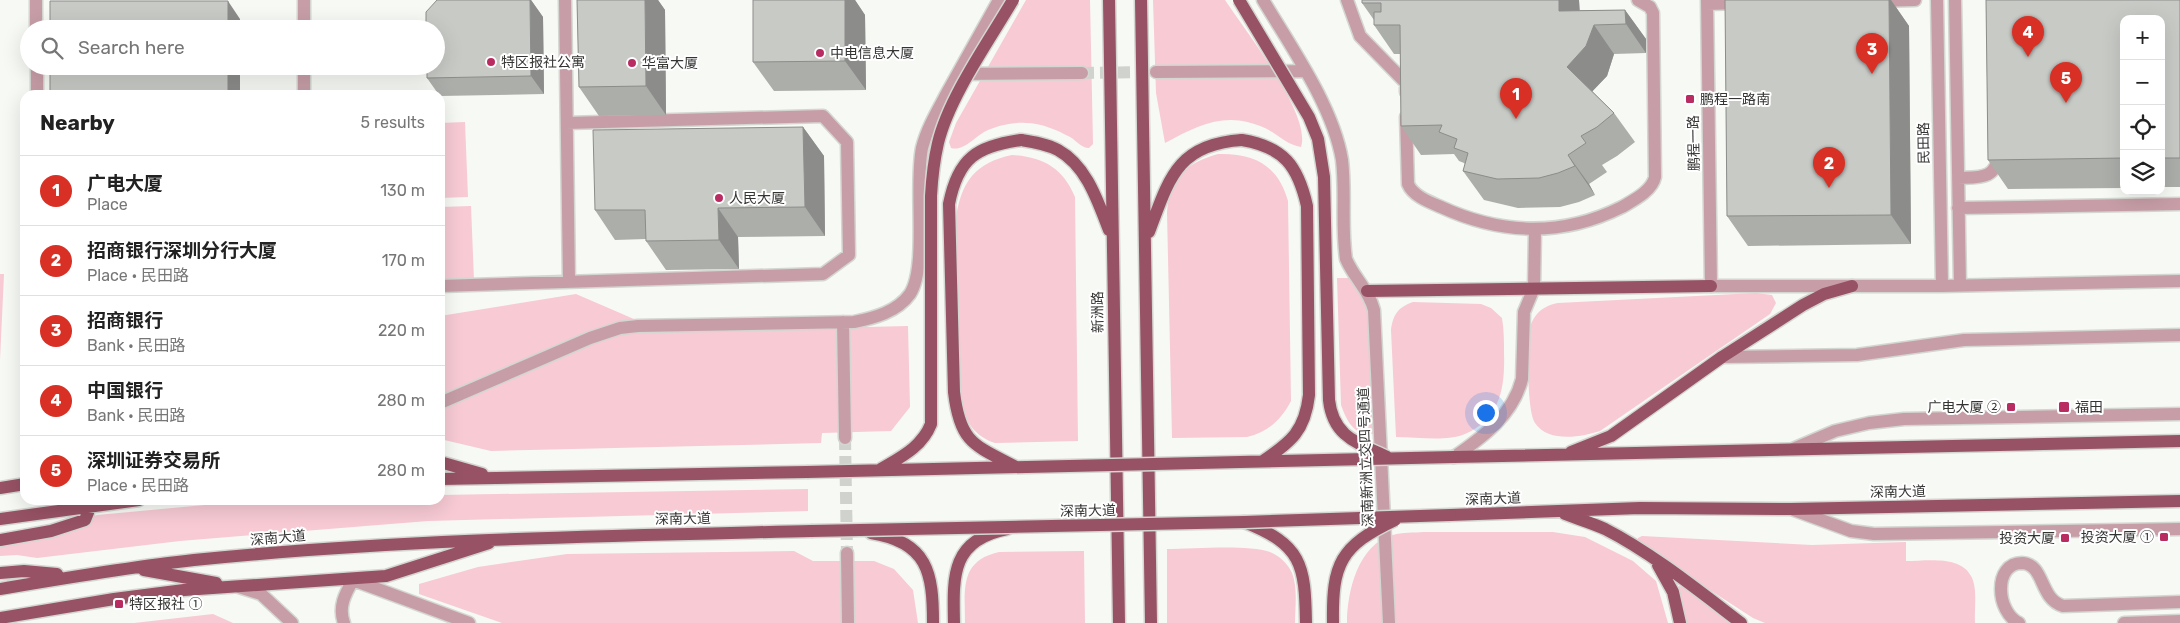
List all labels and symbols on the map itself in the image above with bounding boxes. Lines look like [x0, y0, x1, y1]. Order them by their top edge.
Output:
pin: 4 [2012, 16, 2044, 57]
pin: 3 [1856, 33, 1888, 74]
place label: 中电信息大厦 [830, 45, 914, 62]
marker: 中电信息大厦 [814, 47, 826, 59]
place label: 特区报社公寓 [501, 54, 585, 71]
place label: 华富大厦 [642, 55, 698, 72]
marker: 特区报社公寓 [485, 56, 497, 68]
marker: 华富大厦 [626, 57, 638, 69]
pin: 5 [2050, 62, 2082, 103]
pin: 1 [1500, 78, 1532, 119]
place label: 鹏程一路南 [1700, 91, 1770, 108]
marker: 鹏程一路南 [1684, 93, 1696, 105]
street label: 鹏程一路 [1685, 115, 1703, 171]
street label: 民田路 [1915, 122, 1933, 164]
pin: 2 [1813, 147, 1845, 188]
place label: 人民大厦 [729, 190, 785, 207]
marker: 人民大厦 [713, 192, 725, 204]
street label: 新洲路 [1089, 291, 1107, 333]
street label: 深南新洲立交四号通道 [1355, 387, 1377, 527]
place label: 广电大厦 ② [1928, 399, 2001, 416]
place label: 福田 [2075, 399, 2103, 416]
your location [1473, 400, 1499, 426]
marker: 福田 [2057, 400, 2071, 414]
marker: 广电大厦 ② [2005, 401, 2017, 413]
street label: 深南大道 [1870, 483, 1926, 501]
street label: 深南大道 [1465, 490, 1521, 508]
street label: 深南大道 [1060, 502, 1116, 520]
street label: 深南大道 [655, 510, 711, 528]
street label: 深南大道 [249, 527, 307, 549]
place label: 投资大厦 ① [2081, 529, 2154, 546]
place label: 投资大厦 [1999, 530, 2055, 547]
marker: 投资大厦 ① [2158, 531, 2170, 543]
marker: 投资大厦 [2059, 532, 2071, 544]
place label: 特区报社 ① [129, 596, 202, 613]
marker: 特区报社 ① [113, 598, 125, 610]

